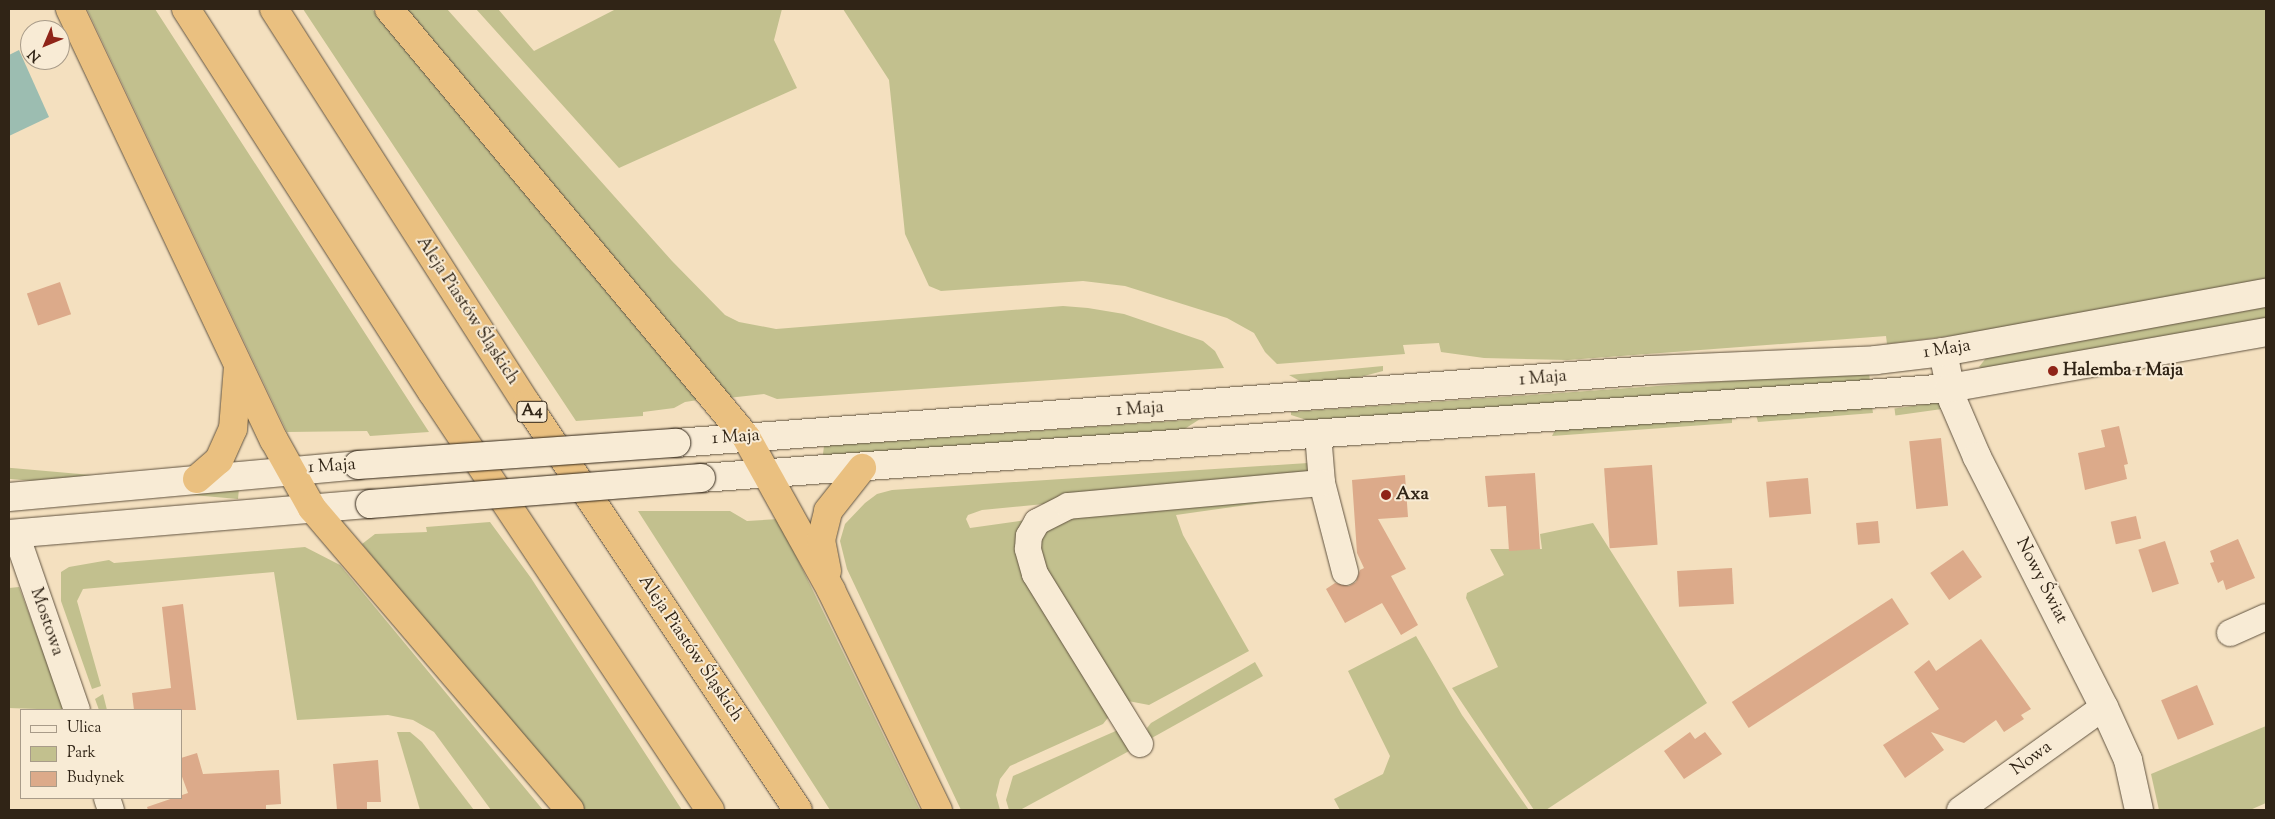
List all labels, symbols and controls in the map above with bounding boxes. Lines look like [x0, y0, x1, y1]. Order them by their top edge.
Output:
north arrow [20, 20, 70, 70]
text: N [24, 44, 46, 66]
street label: Aleja Piastów Śląskich [411, 233, 523, 389]
street label: 1 Maja [1922, 336, 1972, 364]
place label: Halemba 1 Maja [2063, 360, 2183, 382]
marker: Halemba 1 Maja [2047, 365, 2059, 377]
street label: 1 Maja [1518, 366, 1568, 392]
road number: A4 [516, 398, 548, 426]
street label: 1 Maja [1115, 398, 1165, 422]
street label: 1 Maja [711, 426, 761, 450]
street label: 1 Maja [307, 455, 357, 479]
place label: Axa [1396, 484, 1429, 506]
marker: Axa [1380, 489, 1392, 501]
street label: Nowy Świat [2010, 535, 2072, 627]
street label: Aleja Piastów Śląskich [633, 571, 747, 727]
street label: Mostowa [24, 585, 68, 659]
legend [20, 709, 182, 799]
text: Ulica [67, 718, 101, 739]
street label: Nowa [2007, 737, 2057, 781]
text: Park [67, 743, 96, 764]
text: Budynek [67, 768, 125, 789]

